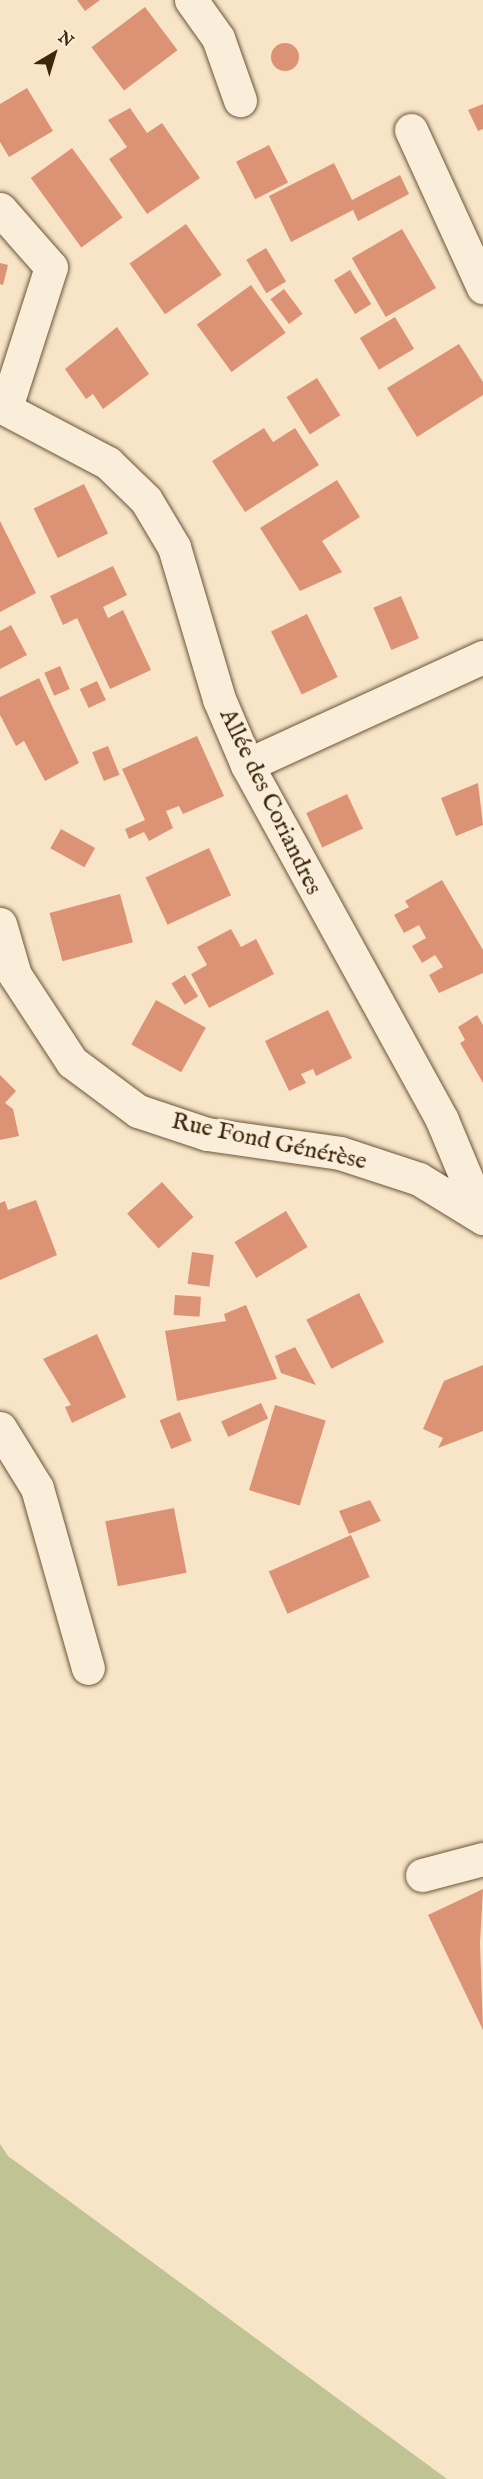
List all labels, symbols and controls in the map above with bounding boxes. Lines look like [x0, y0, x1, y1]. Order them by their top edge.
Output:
north arrow [24, 24, 84, 84]
text: N [53, 28, 77, 52]
street label: Allée des Coriandres [212, 704, 328, 900]
street label: Rue Fond Générèse [169, 1107, 369, 1177]

